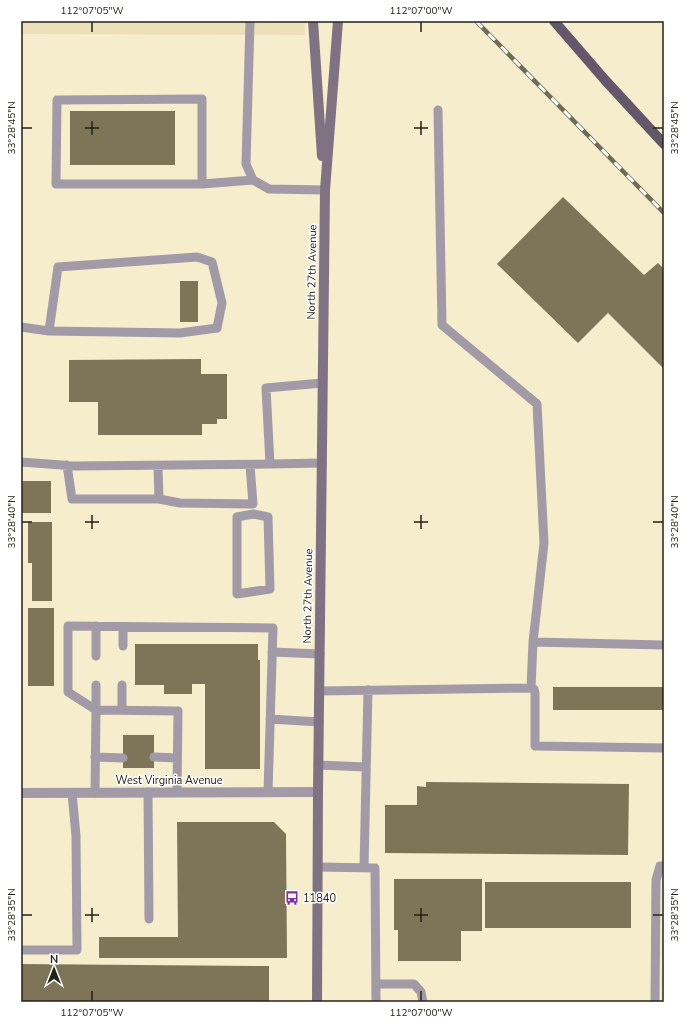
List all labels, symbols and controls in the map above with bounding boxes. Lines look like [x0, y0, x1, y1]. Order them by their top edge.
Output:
text: 112°07'05"W [61, 4, 123, 18]
text: 112°07'00"W [390, 4, 452, 18]
text: 33°28'45"N [5, 101, 19, 155]
text: 33°28'45"N [668, 101, 682, 155]
street label: North 27th Avenue [304, 224, 320, 320]
text: 33°28'40"N [5, 495, 19, 549]
text: 33°28'40"N [668, 495, 682, 549]
street label: North 27th Avenue [300, 548, 316, 644]
street label: West Virginia Avenue [115, 773, 223, 788]
text: 33°28'35"N [5, 888, 19, 942]
text: 33°28'35"N [668, 888, 682, 942]
bus stop icon: 11840 [284, 890, 300, 906]
place label: 11840 [303, 891, 336, 906]
north arrow [34, 949, 74, 989]
text: N [50, 952, 58, 967]
text: 112°07'05"W [61, 1006, 123, 1020]
text: 112°07'00"W [390, 1006, 452, 1020]

